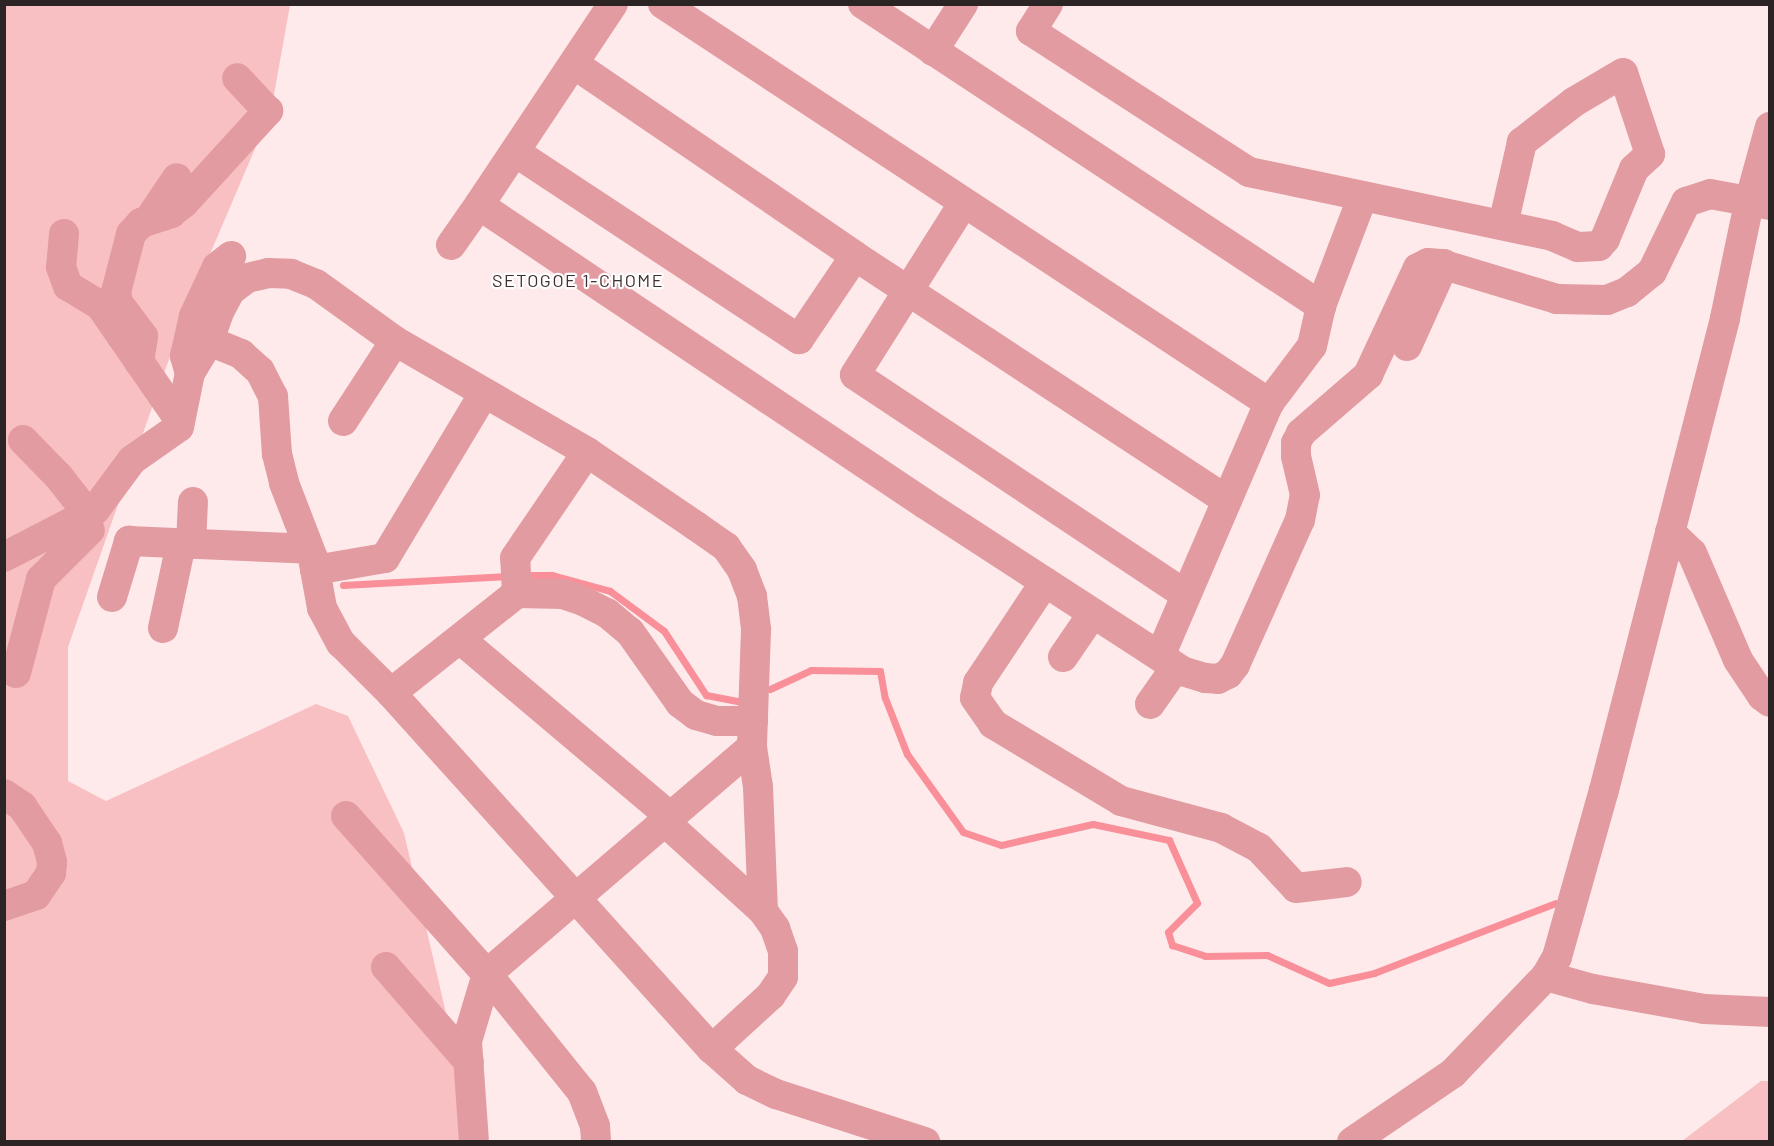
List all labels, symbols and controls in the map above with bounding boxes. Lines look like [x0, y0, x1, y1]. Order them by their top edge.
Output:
district label: SETOGOE 1-CHOME [492, 269, 664, 291]

